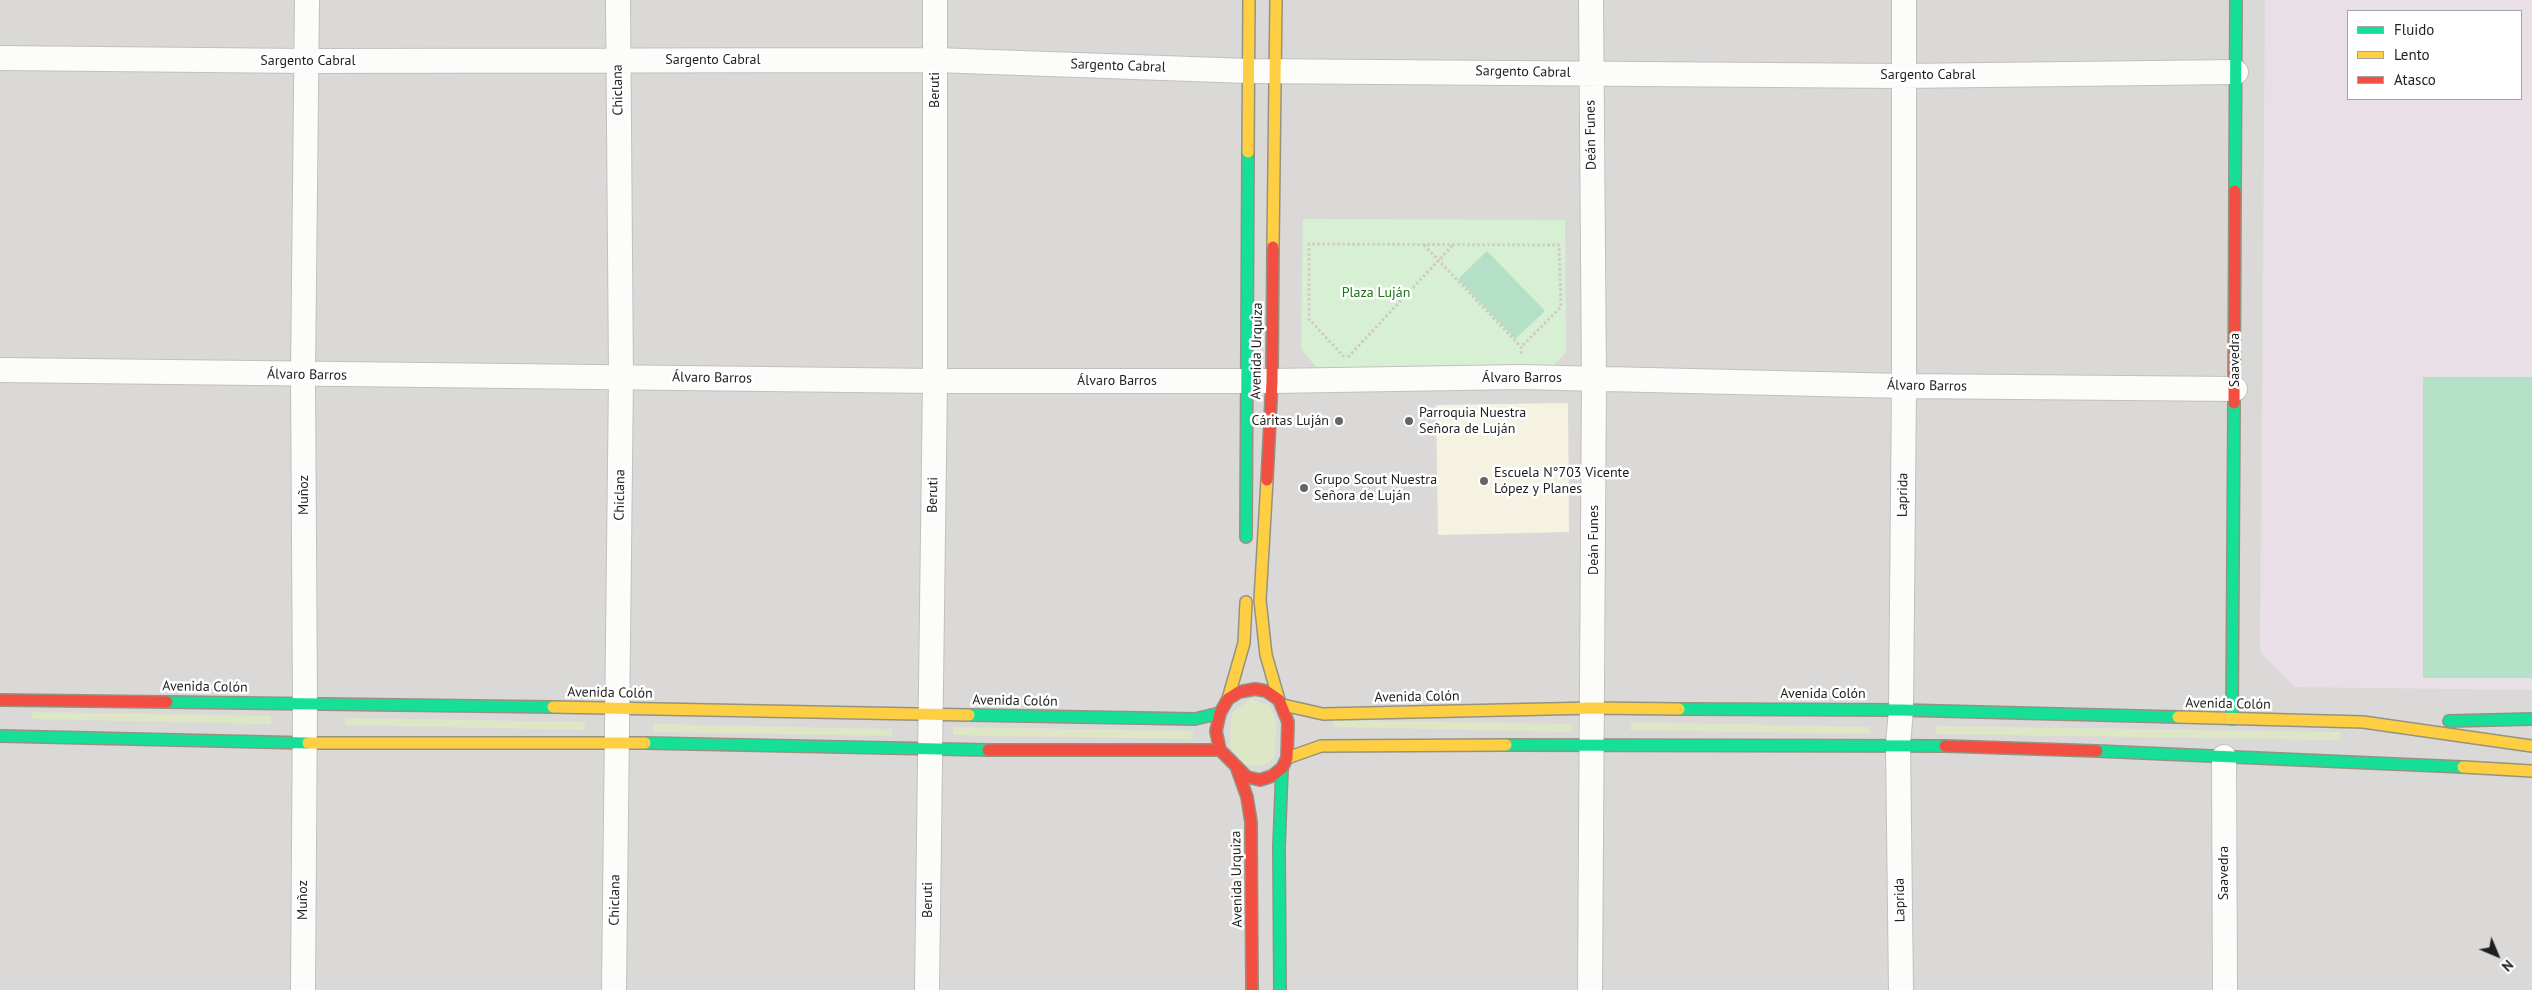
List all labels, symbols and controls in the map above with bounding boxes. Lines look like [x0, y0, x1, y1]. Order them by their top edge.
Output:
legend [2347, 10, 2522, 100]
text: Fluido [2394, 20, 2434, 39]
text: Lento [2394, 45, 2430, 64]
street label: Sargento Cabral [665, 52, 761, 68]
street label: Sargento Cabral [260, 53, 356, 69]
street label: Sargento Cabral [1070, 56, 1166, 76]
street label: Sargento Cabral [1475, 63, 1571, 81]
street label: Chiclana [609, 64, 627, 116]
street label: Sargento Cabral [1880, 67, 1976, 83]
text: Atasco [2394, 70, 2436, 89]
street label: Beruti [927, 72, 943, 108]
street label: Deán Funes [1582, 100, 1600, 170]
park label: Plaza Luján [1342, 285, 1410, 301]
street label: Avenida Urquiza [1248, 302, 1266, 400]
street label: Saavedra [2227, 333, 2243, 387]
street label: Álvaro Barros [267, 366, 347, 384]
street label: Álvaro Barros [672, 369, 752, 387]
street label: Álvaro Barros [1482, 370, 1562, 386]
street label: Álvaro Barros [1077, 373, 1157, 389]
street label: Álvaro Barros [1887, 377, 1967, 395]
place label: Parroquia Nuestra Señora de Luján [1419, 405, 1526, 438]
place label: Cáritas Luján [1251, 413, 1329, 429]
marker: Cáritas Luján [1333, 415, 1345, 427]
marker: Parroquia Nuestra Señora de Luján [1403, 415, 1415, 427]
place label: Escuela N°703 Vicente López y Planes [1494, 465, 1629, 498]
street label: Chiclana [611, 469, 629, 521]
place label: Grupo Scout Nuestra Señora de Luján [1314, 472, 1437, 504]
street label: Laprida [1894, 473, 1912, 517]
street label: Muñoz [296, 475, 312, 515]
marker: Escuela N°703 Vicente López y Planes [1478, 475, 1490, 487]
street label: Beruti [924, 477, 942, 513]
marker: Grupo Scout Nuestra Señora de Luján [1298, 482, 1310, 494]
street label: Deán Funes [1586, 505, 1602, 575]
street label: Avenida Colón [162, 678, 248, 696]
street label: Avenida Colón [567, 684, 653, 702]
street label: Avenida Colón [1780, 686, 1866, 702]
street label: Avenida Colón [1374, 688, 1460, 706]
street label: Avenida Colón [972, 692, 1058, 710]
street label: Avenida Colón [2185, 695, 2271, 713]
street label: Avenida Urquiza [1228, 830, 1246, 928]
street label: Saavedra [2216, 846, 2232, 900]
street label: Chiclana [606, 874, 624, 926]
street label: Laprida [1891, 878, 1909, 922]
street label: Muñoz [295, 880, 311, 920]
street label: Beruti [920, 882, 936, 918]
north arrow [2472, 930, 2522, 980]
text: N [2498, 956, 2517, 975]

